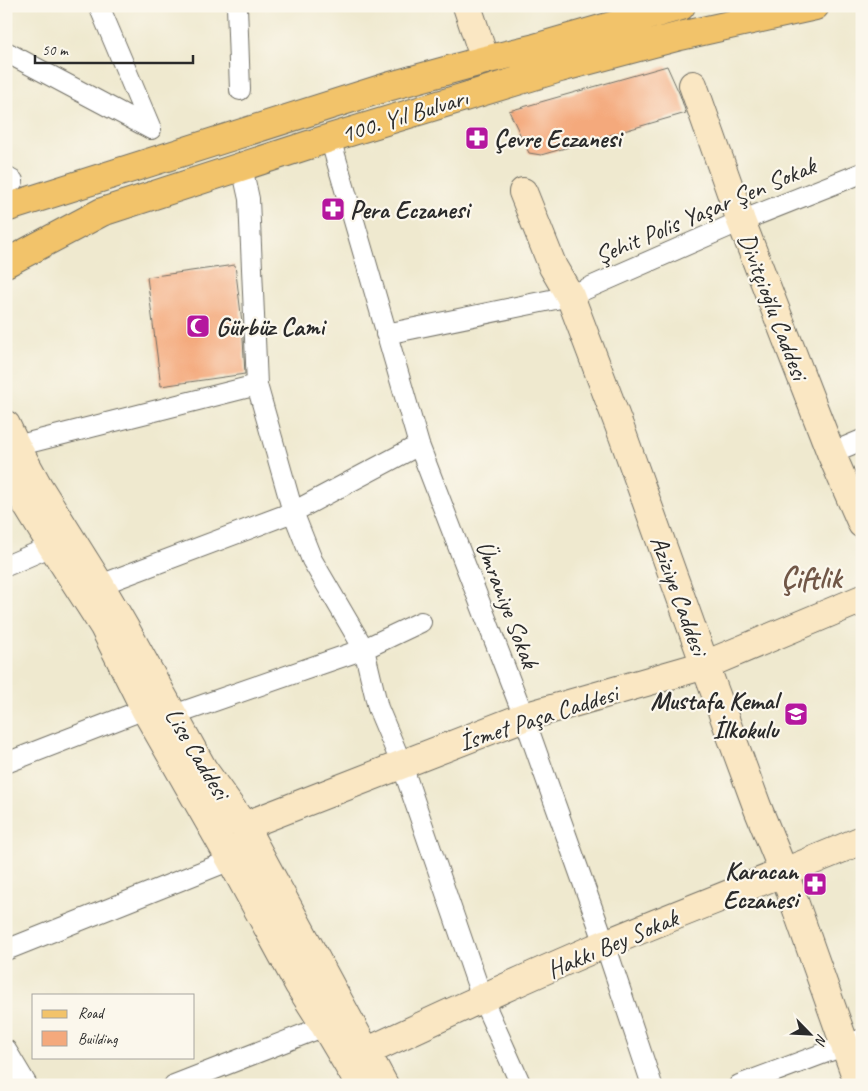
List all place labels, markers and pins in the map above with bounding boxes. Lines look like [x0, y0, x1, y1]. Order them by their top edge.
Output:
place label: Çevre Eczanesi [494, 123, 624, 155]
pharmacy icon: Çevre Eczanesi [464, 125, 490, 151]
place label: Pera Eczanesi [350, 194, 472, 226]
pharmacy icon: Pera Eczanesi [320, 196, 346, 222]
place label: Gürbüz Cami [216, 311, 327, 343]
mosque icon: Gürbüz Cami [185, 313, 211, 339]
place label: Mustafa Kemal İlkokulu [650, 685, 783, 746]
school or university icon: Mustafa Kemal İlkokulu [783, 701, 809, 727]
place label: Karacan Eczanesi [723, 855, 801, 916]
pharmacy icon: Karacan Eczanesi [802, 871, 828, 897]

